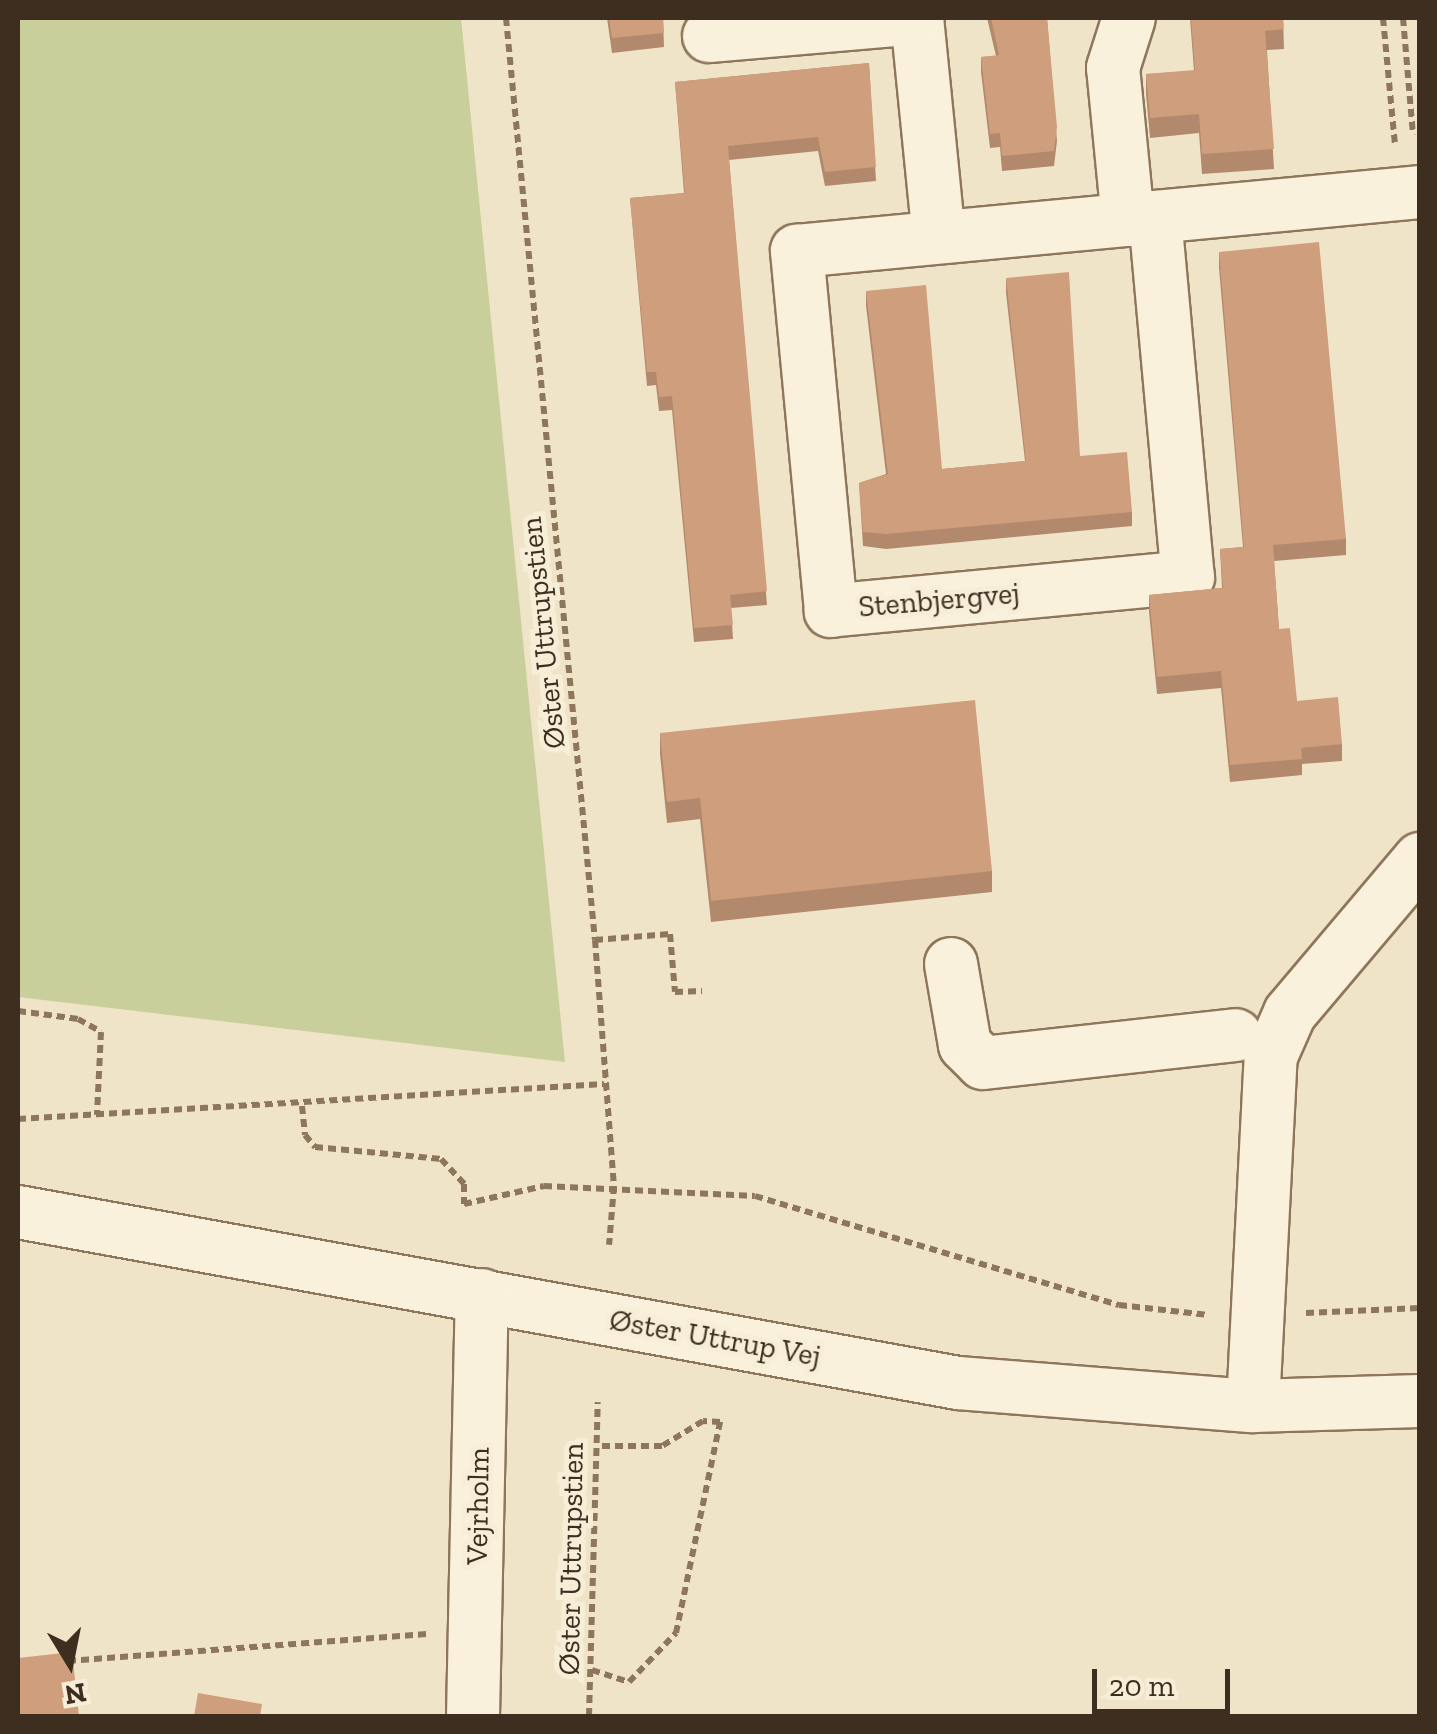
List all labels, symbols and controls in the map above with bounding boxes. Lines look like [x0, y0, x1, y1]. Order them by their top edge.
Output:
street label: Øster Uttrupstien [513, 515, 573, 751]
street label: Stenbjergvej [857, 575, 1021, 625]
street label: Øster Uttrup Vej [606, 1302, 824, 1374]
street label: Øster Uttrupstien [551, 1442, 591, 1676]
street label: Vejrholm [459, 1447, 497, 1565]
north arrow [20, 1614, 120, 1714]
scale bar [1097, 1649, 1234, 1711]
text: 20 m [1109, 1668, 1174, 1704]
text: N [62, 1676, 89, 1712]

